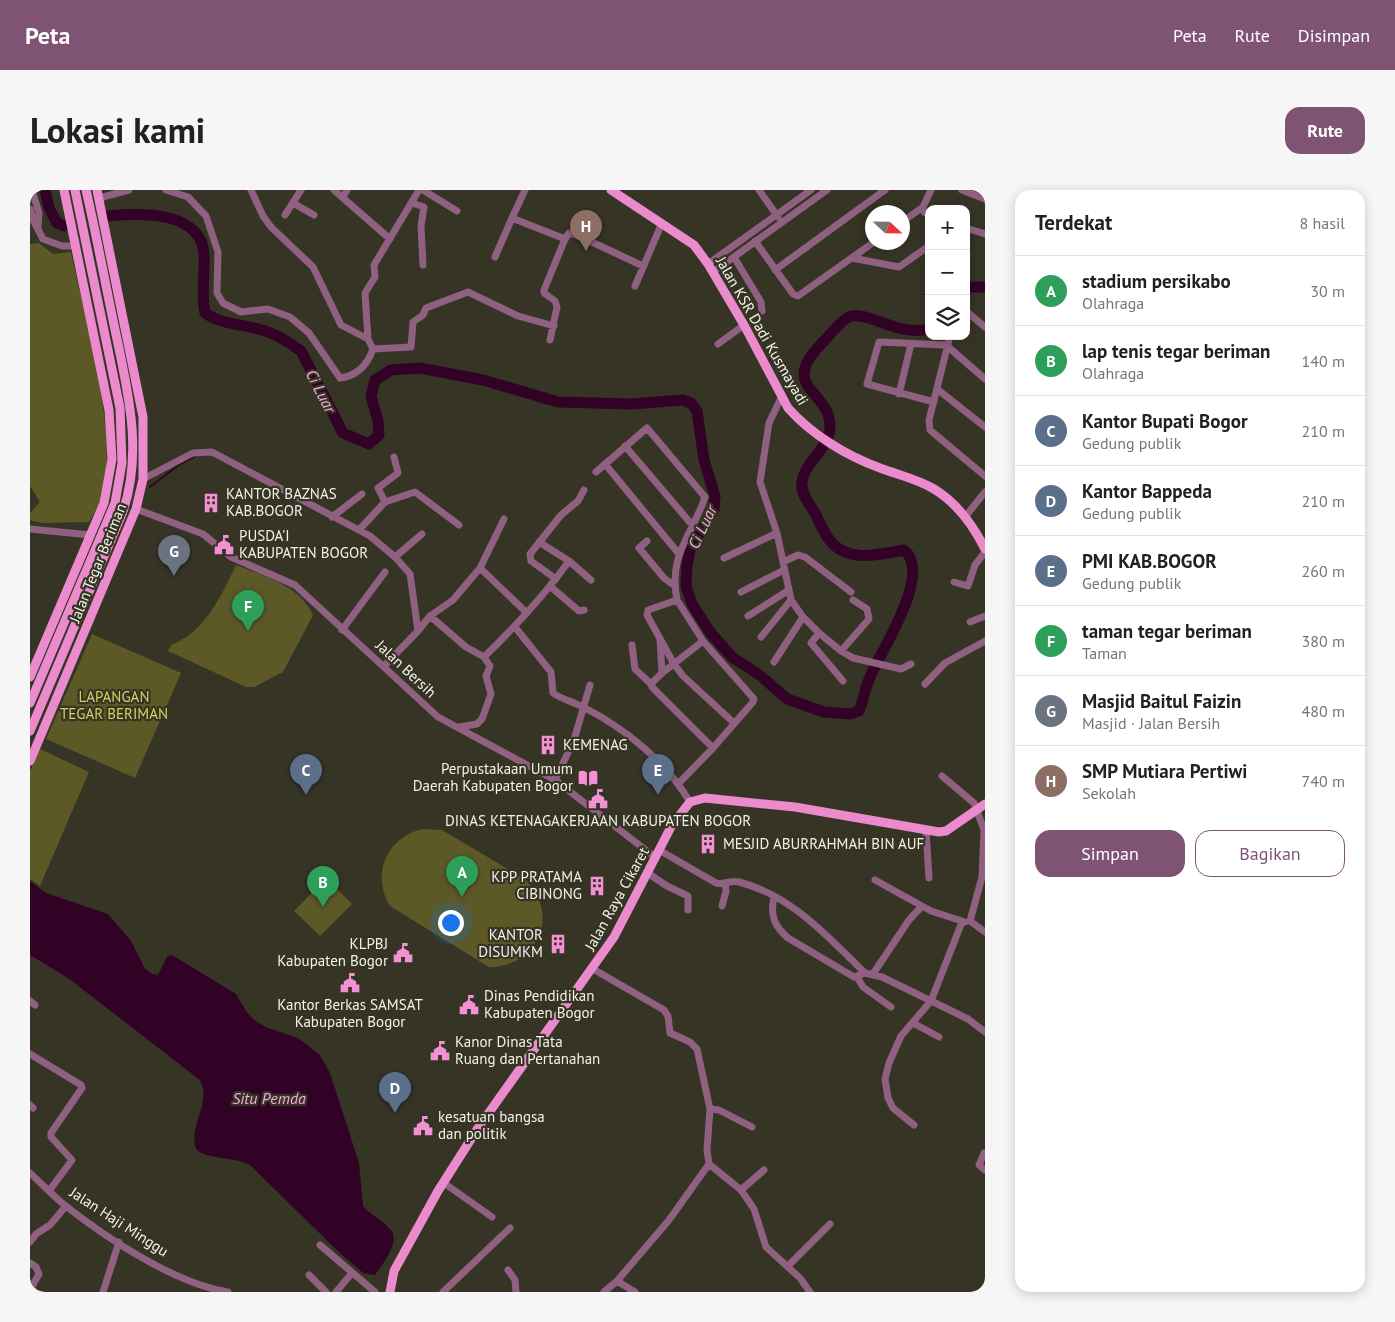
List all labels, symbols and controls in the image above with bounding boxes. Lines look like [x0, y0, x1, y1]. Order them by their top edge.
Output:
text: Peta [25, 20, 70, 51]
text: Peta [1173, 24, 1207, 47]
text: Rute [1235, 24, 1270, 47]
text: Disimpan [1298, 24, 1370, 47]
text: Lokasi kami [30, 107, 205, 153]
button: Rute [1285, 107, 1365, 154]
north arrow [865, 205, 910, 250]
map controls [925, 205, 970, 340]
button: + [925, 205, 970, 250]
text: Terdekat [1035, 209, 1112, 236]
pin: H [570, 210, 602, 251]
text: 8 hasil [1300, 213, 1345, 233]
button: − [925, 250, 970, 295]
street label: Jalan KSR Dadi Kusmayadi [712, 252, 813, 408]
text: stadium persikabo [1082, 269, 1231, 293]
text: A [1046, 281, 1056, 301]
text: 30 m [1310, 281, 1345, 301]
text: Olahraga [1082, 293, 1144, 313]
button: layers [925, 295, 970, 340]
text: lap tenis tegar beriman [1082, 339, 1270, 363]
text: B [1046, 351, 1056, 371]
text: 140 m [1302, 351, 1345, 371]
text: Olahraga [1082, 363, 1144, 383]
water label: Ci Luar [302, 366, 341, 418]
text: Kantor Bupati Bogor [1082, 409, 1248, 433]
text: C [1047, 421, 1055, 441]
text: 210 m [1302, 421, 1345, 441]
text: Gedung publik [1082, 433, 1181, 453]
text: Kantor Bappeda [1082, 479, 1212, 503]
place label: KANTOR BAZNAS KAB.BOGOR [226, 484, 337, 520]
text: D [1046, 491, 1056, 511]
text: 210 m [1302, 491, 1345, 511]
building icon: KANTOR BAZNAS KAB.BOGOR [200, 492, 222, 514]
street label: Jalan Tegar Beriman [65, 500, 130, 626]
water label: Ci Luar [683, 500, 721, 552]
text: Gedung publik [1082, 503, 1181, 523]
place label: PUSDA'I KABUPATEN BOGOR [239, 526, 368, 562]
public building icon: PUSDA'I KABUPATEN BOGOR [213, 534, 235, 556]
pin: G [158, 535, 190, 576]
text: PMI KAB.BOGOR [1082, 549, 1217, 573]
text: E [1047, 561, 1055, 581]
text: 260 m [1302, 561, 1345, 581]
text: Gedung publik [1082, 573, 1181, 593]
pin: F [232, 590, 264, 631]
text: taman tegar beriman [1082, 619, 1252, 643]
text: F [1047, 631, 1055, 651]
text: 380 m [1302, 631, 1345, 651]
street label: Jalan Bersih [371, 635, 441, 701]
text: Taman [1082, 643, 1127, 663]
park label: LAPANGAN TEGAR BERIMAN [60, 687, 168, 723]
text: Masjid Baitul Faizin [1082, 689, 1241, 713]
text: G [1046, 701, 1056, 721]
text: 480 m [1302, 701, 1345, 721]
text: Masjid · Jalan Bersih [1082, 713, 1220, 733]
building icon: KEMENAG [537, 734, 559, 756]
place label: KEMENAG [563, 735, 628, 754]
pin: C [290, 754, 322, 795]
pin: E [642, 754, 674, 795]
place label: Perpustakaan Umum Daerah Kabupaten Bogor [413, 759, 573, 795]
text: SMP Mutiara Pertiwi [1082, 759, 1247, 783]
library icon: Perpustakaan Umum Daerah Kabupaten Bogor [577, 767, 599, 789]
text: H [1046, 771, 1056, 791]
text: 740 m [1302, 771, 1345, 791]
text: Sekolah [1082, 783, 1136, 803]
public building icon: DINAS KETENAGAKERJAAN KABUPATEN BOGOR [587, 788, 609, 810]
place label: DINAS KETENAGAKERJAAN KABUPATEN BOGOR [445, 811, 751, 830]
button: Simpan [1035, 830, 1185, 877]
button: Bagikan [1195, 830, 1345, 877]
building icon: MESJID ABURRAHMAH BIN AUF [697, 833, 719, 855]
place label: MESJID ABURRAHMAH BIN AUF [723, 834, 924, 853]
street label: Jalan Raya Cikaret [580, 844, 653, 955]
pin: A [446, 856, 478, 897]
pin: B [307, 866, 339, 907]
place label: KPP PRATAMA CIBINONG [491, 867, 582, 903]
building icon: KPP PRATAMA CIBINONG [586, 875, 608, 897]
your location [438, 910, 464, 936]
place label: KANTOR DISUMKM [478, 925, 543, 961]
building icon: KANTOR DISUMKM [547, 933, 569, 955]
place label: KLPBJ Kabupaten Bogor [277, 934, 388, 970]
public building icon: KLPBJ Kabupaten Bogor [392, 942, 414, 964]
public building icon: Kantor Berkas SAMSAT Kabupaten Bogor [339, 972, 361, 994]
place label: Dinas Pendidikan Kabupaten Bogor [484, 986, 595, 1022]
public building icon: Dinas Pendidikan Kabupaten Bogor [458, 994, 480, 1016]
place label: Kantor Berkas SAMSAT Kabupaten Bogor [277, 995, 423, 1031]
place label: Kanor Dinas Tata Ruang dan Pertanahan [455, 1032, 600, 1068]
public building icon: Kanor Dinas Tata Ruang dan Pertanahan [429, 1040, 451, 1062]
pin: D [379, 1072, 411, 1113]
water label: Situ Pemda [232, 1088, 306, 1108]
place label: kesatuan bangsa dan politik [438, 1107, 545, 1143]
public building icon: kesatuan bangsa dan politik [412, 1115, 434, 1137]
street label: Jalan Haji Minggu [66, 1182, 172, 1261]

